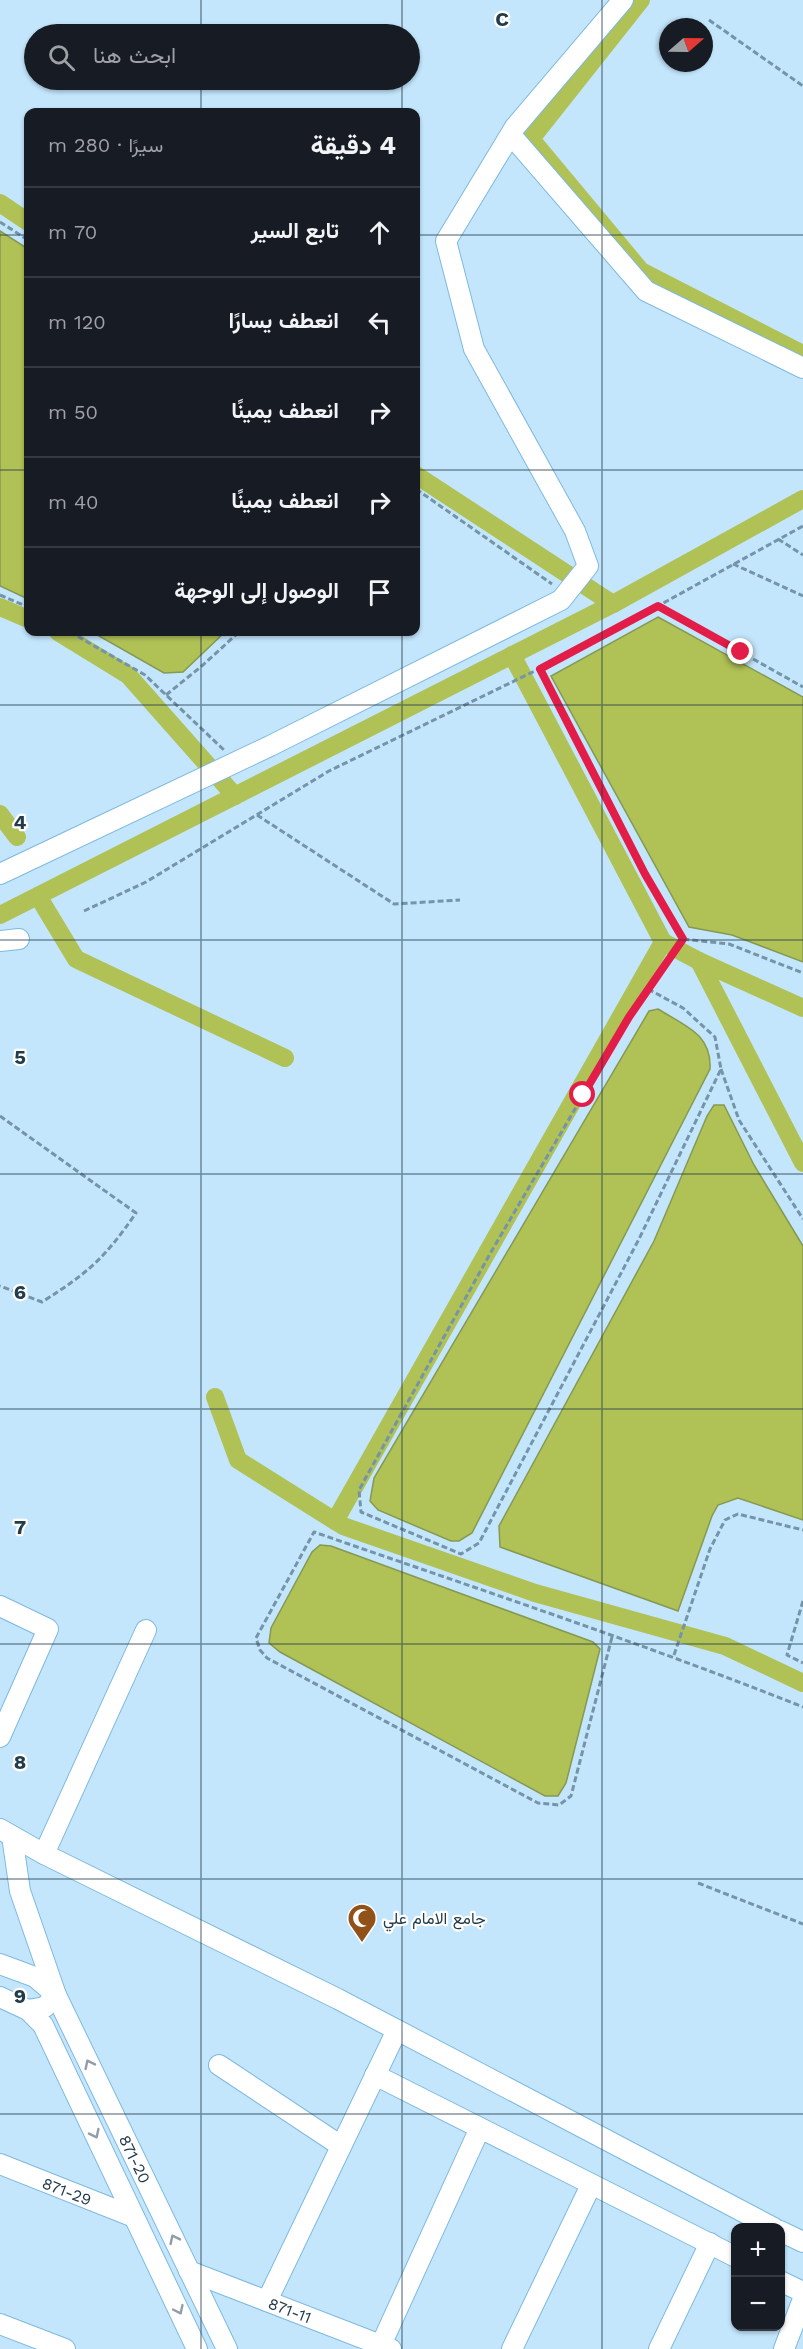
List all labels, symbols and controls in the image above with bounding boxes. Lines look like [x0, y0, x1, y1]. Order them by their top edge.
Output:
text: C [495, 7, 509, 31]
north arrow [659, 18, 713, 72]
search box [24, 24, 420, 90]
icon: search [45, 41, 78, 74]
text: ابحث هنا [93, 43, 176, 68]
text: 4 دقيقة [310, 130, 396, 160]
text: سيرًا · 280 m [48, 133, 163, 157]
icon: ahead [363, 216, 396, 249]
text: تابع السير [251, 218, 339, 243]
text: 70 m [48, 220, 97, 244]
icon: left [363, 306, 396, 339]
text: انعطف يسارًا [229, 308, 339, 333]
text: 120 m [48, 310, 106, 334]
icon: right [363, 396, 396, 429]
text: انعطف يمينًا [231, 398, 339, 423]
text: 50 m [48, 400, 98, 424]
icon: right [363, 486, 396, 519]
text: انعطف يمينًا [231, 488, 339, 513]
text: 40 m [48, 490, 99, 514]
icon: arrive [363, 576, 396, 609]
text: الوصول إلى الوجهة [174, 578, 339, 603]
route end [727, 638, 753, 664]
text: 4 [14, 810, 27, 834]
text: 5 [14, 1045, 26, 1069]
route start [569, 1081, 595, 1107]
text: 6 [14, 1280, 26, 1304]
text: 7 [14, 1515, 26, 1539]
text: 8 [14, 1750, 26, 1774]
mosque icon: جامع اﻻمام علي [346, 1902, 378, 1944]
place label: جامع اﻻمام علي [383, 1909, 486, 1932]
text: 9 [14, 1984, 26, 2008]
one-way arrow [85, 2059, 97, 2070]
one-way arrow [87, 2128, 99, 2139]
street label: 871-20 [115, 2132, 154, 2186]
street label: 871-29 [40, 2173, 94, 2210]
map controls [731, 2223, 785, 2331]
button: + [731, 2223, 785, 2277]
one-way arrow [170, 2235, 182, 2246]
button: − [731, 2277, 785, 2331]
street label: 871-11 [266, 2294, 314, 2327]
one-way arrow [171, 2304, 183, 2315]

